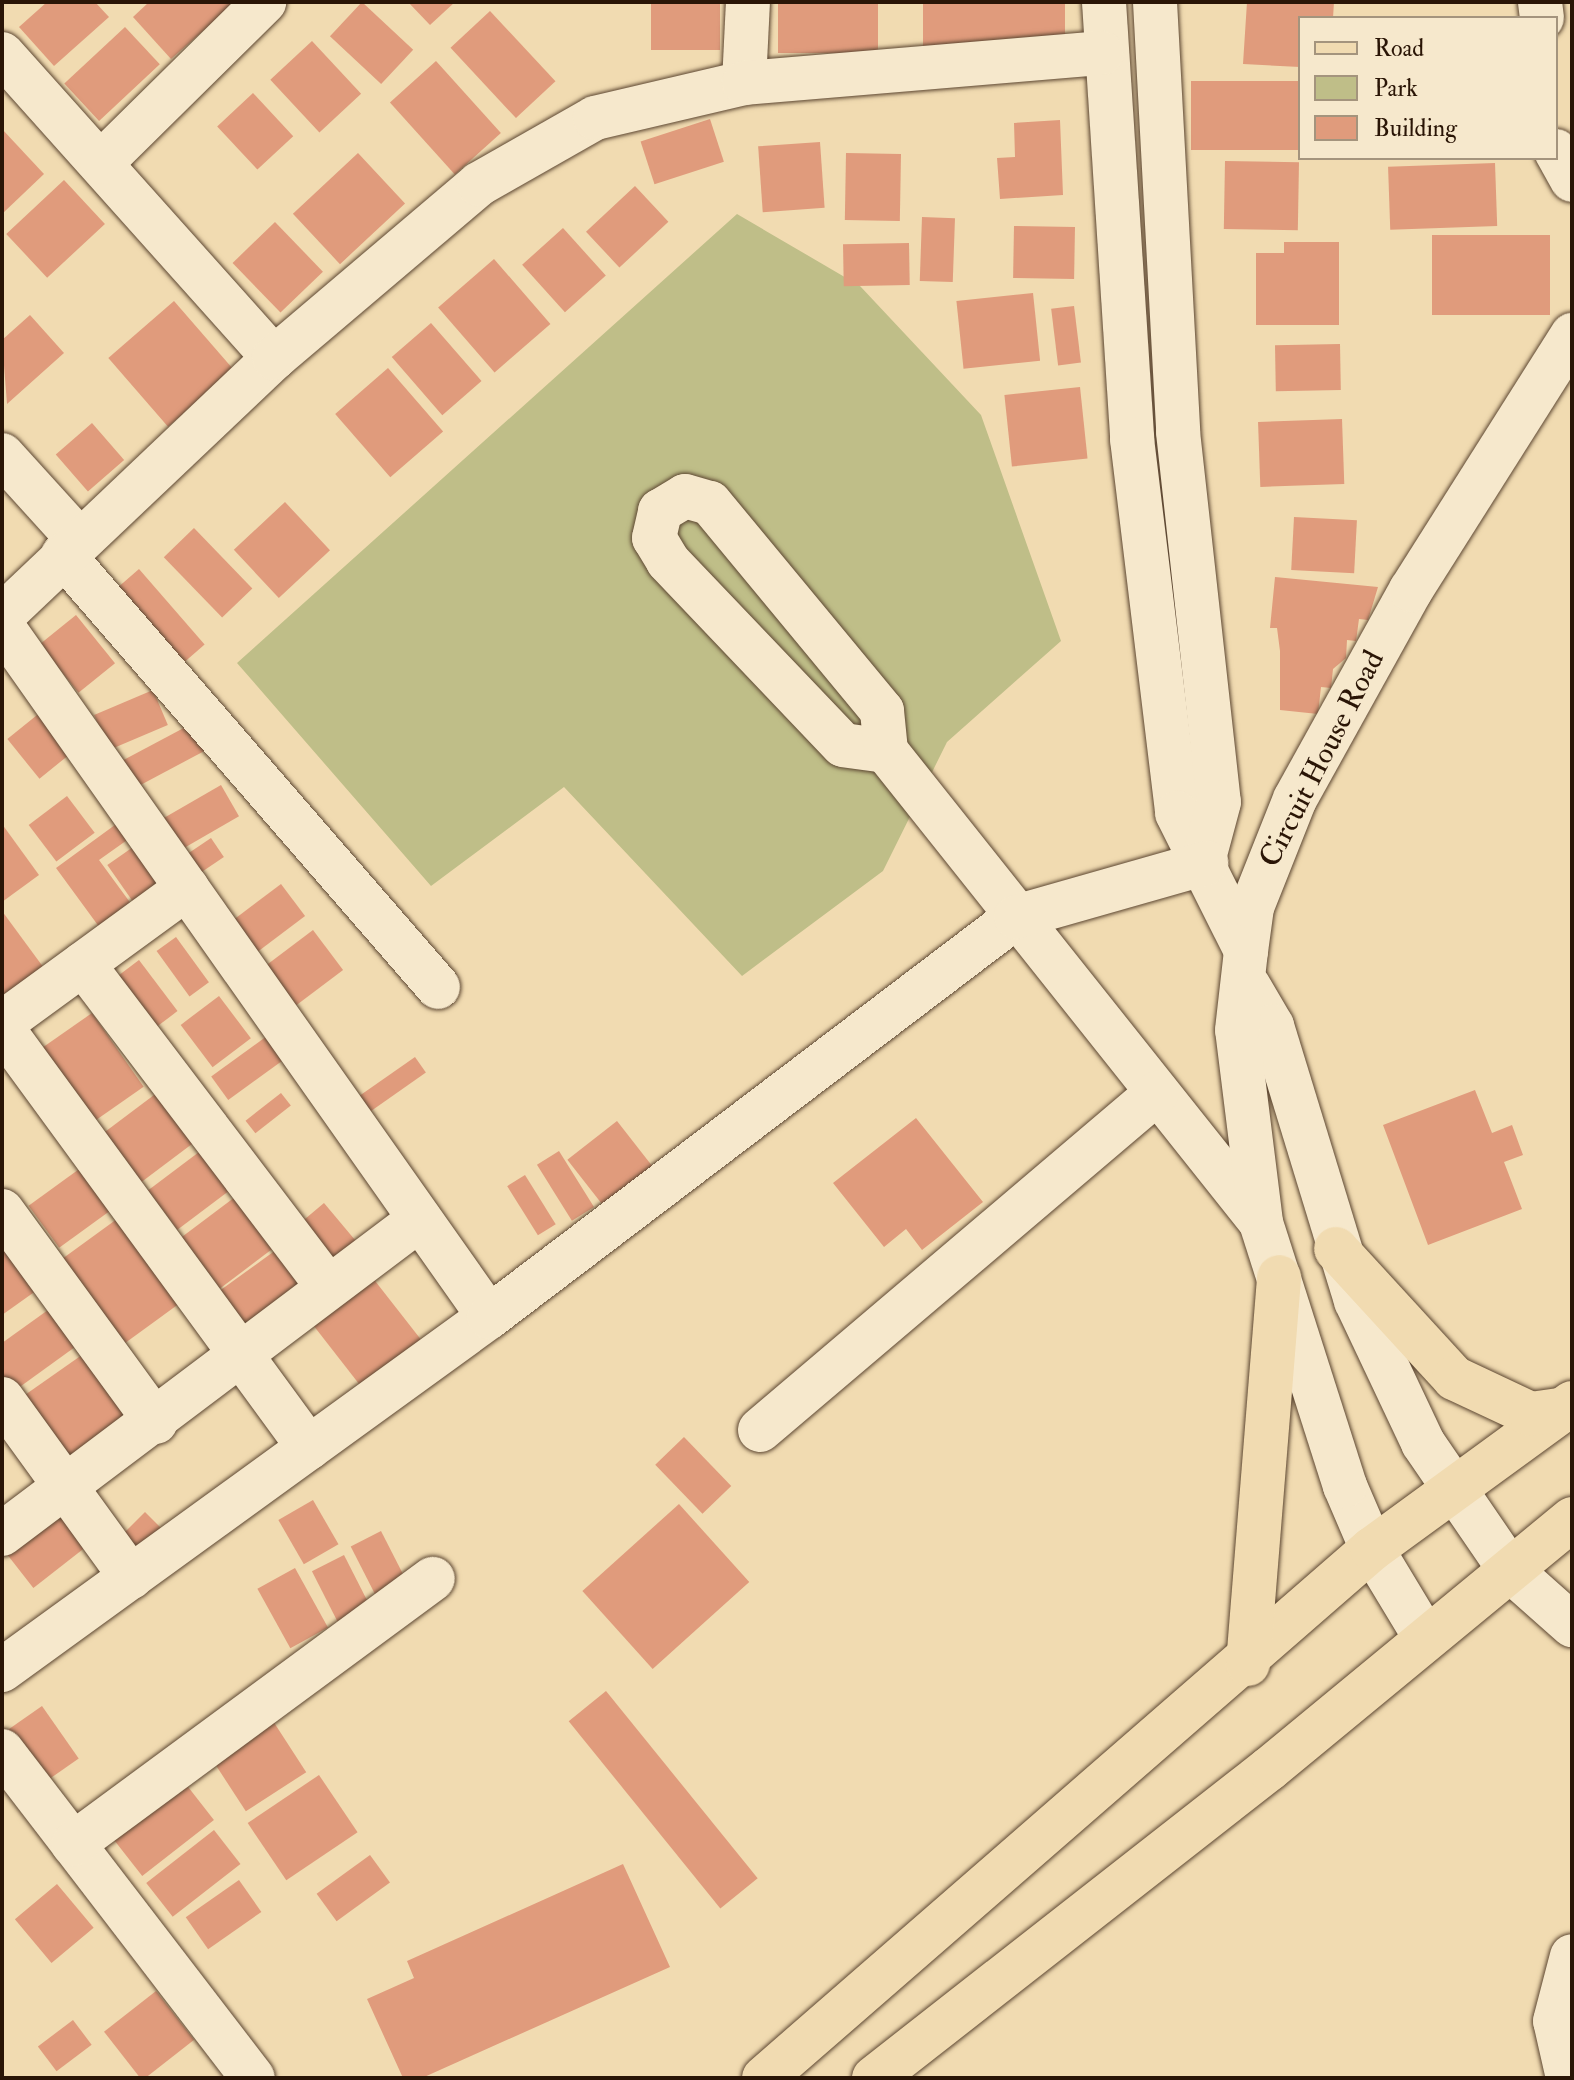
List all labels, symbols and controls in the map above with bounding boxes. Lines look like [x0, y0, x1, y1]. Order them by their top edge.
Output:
legend [1298, 16, 1558, 160]
text: Road [1374, 33, 1424, 64]
text: Park [1374, 73, 1418, 104]
text: Building [1374, 113, 1457, 144]
street label: Circuit House Road [1252, 645, 1392, 873]

